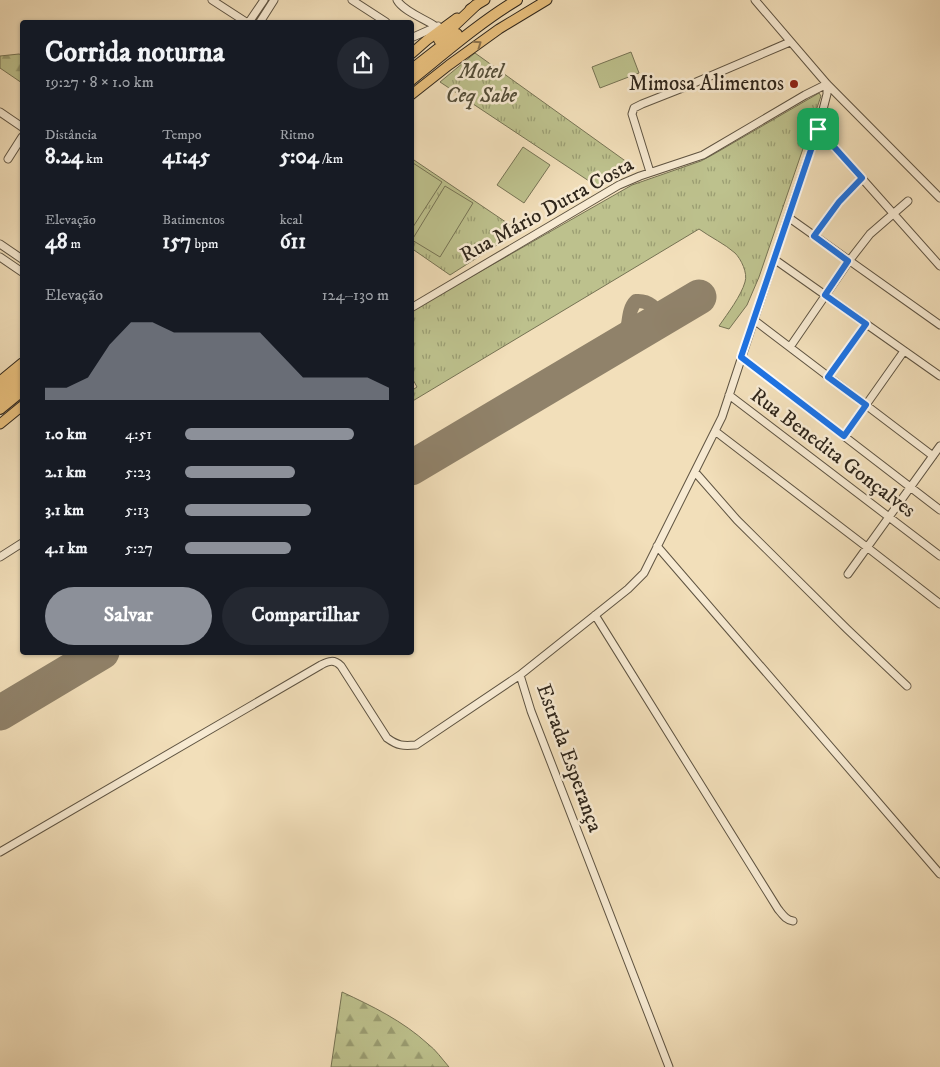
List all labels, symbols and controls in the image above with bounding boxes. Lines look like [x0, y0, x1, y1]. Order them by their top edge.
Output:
text: Corrida noturna [45, 35, 225, 70]
button: share [337, 37, 389, 89]
one-way arrow [472, 41, 482, 50]
park label: Motel Ceq Sabe [445, 59, 517, 110]
place label: Mimosa Alimentos [629, 71, 784, 97]
text: 19:27 · 8 × 1.0 km [45, 72, 154, 92]
marker: Mimosa Alimentos [788, 78, 800, 90]
pin [797, 108, 839, 150]
icon: arrive [804, 115, 832, 143]
text: Distância [45, 126, 97, 144]
text: Tempo [162, 126, 202, 144]
text: Ritmo [280, 126, 314, 144]
text: 8.24 [45, 144, 83, 170]
text: 41:45 [162, 144, 210, 170]
text: 5:04 [280, 144, 319, 170]
text: km [83, 150, 103, 168]
text: /km [319, 150, 343, 168]
street label: Rua Mário Dutra Costa [456, 152, 638, 268]
text: Elevação [45, 211, 96, 229]
text: Batimentos [162, 211, 225, 229]
text: kcal [280, 211, 303, 229]
text: 48 [45, 229, 68, 255]
text: 157 [162, 229, 191, 255]
text: 611 [280, 229, 306, 255]
text: m [68, 235, 81, 253]
text: bpm [191, 235, 219, 253]
text: Elevação [45, 285, 103, 305]
text: 124–130 m [322, 285, 389, 305]
street label: Rua Benedita Gonçalves [745, 382, 921, 524]
text: 1.0 km [45, 424, 87, 444]
text: 4:51 [125, 424, 152, 444]
text: 2.1 km [45, 462, 86, 482]
text: 5:23 [125, 462, 151, 482]
text: 3.1 km [45, 500, 84, 520]
text: 5:13 [125, 500, 149, 520]
text: 4.1 km [45, 538, 88, 558]
text: 5:27 [125, 538, 153, 558]
button: Salvar [45, 587, 212, 645]
button: Compartilhar [222, 587, 389, 645]
street label: Estrada Esperança [530, 680, 608, 836]

